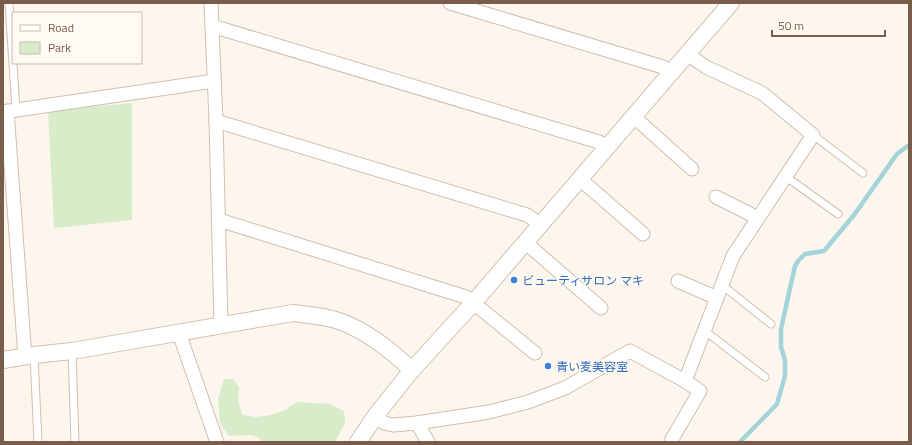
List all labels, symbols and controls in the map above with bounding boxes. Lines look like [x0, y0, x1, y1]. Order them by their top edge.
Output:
legend [12, 12, 142, 64]
scale bar [772, 12, 885, 38]
text: 50 m [778, 16, 804, 35]
text: Road [48, 18, 74, 37]
text: Park [48, 38, 71, 57]
place label: ビューティサロン マキ [522, 271, 644, 290]
marker: ビューティサロン マキ [509, 275, 519, 285]
place label: 青い麦美容室 [556, 357, 628, 376]
marker: 青い麦美容室 [543, 361, 553, 371]

